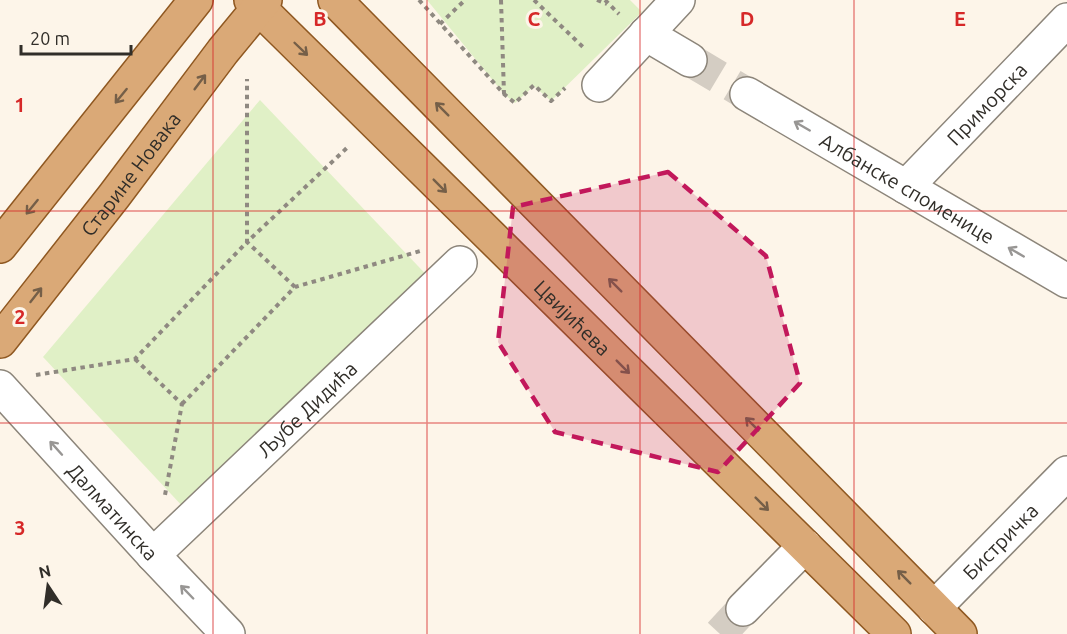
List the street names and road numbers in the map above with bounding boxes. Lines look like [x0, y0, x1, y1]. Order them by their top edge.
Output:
street label: Приморска [942, 58, 1031, 149]
street label: Старине Новака [76, 107, 185, 240]
street label: Албанске споменице [816, 128, 999, 248]
street label: Цвијићева [530, 275, 616, 360]
street label: Љубе Дидића [252, 356, 361, 462]
street label: Далматинска [63, 458, 163, 564]
street label: Бистричка [958, 498, 1042, 584]

